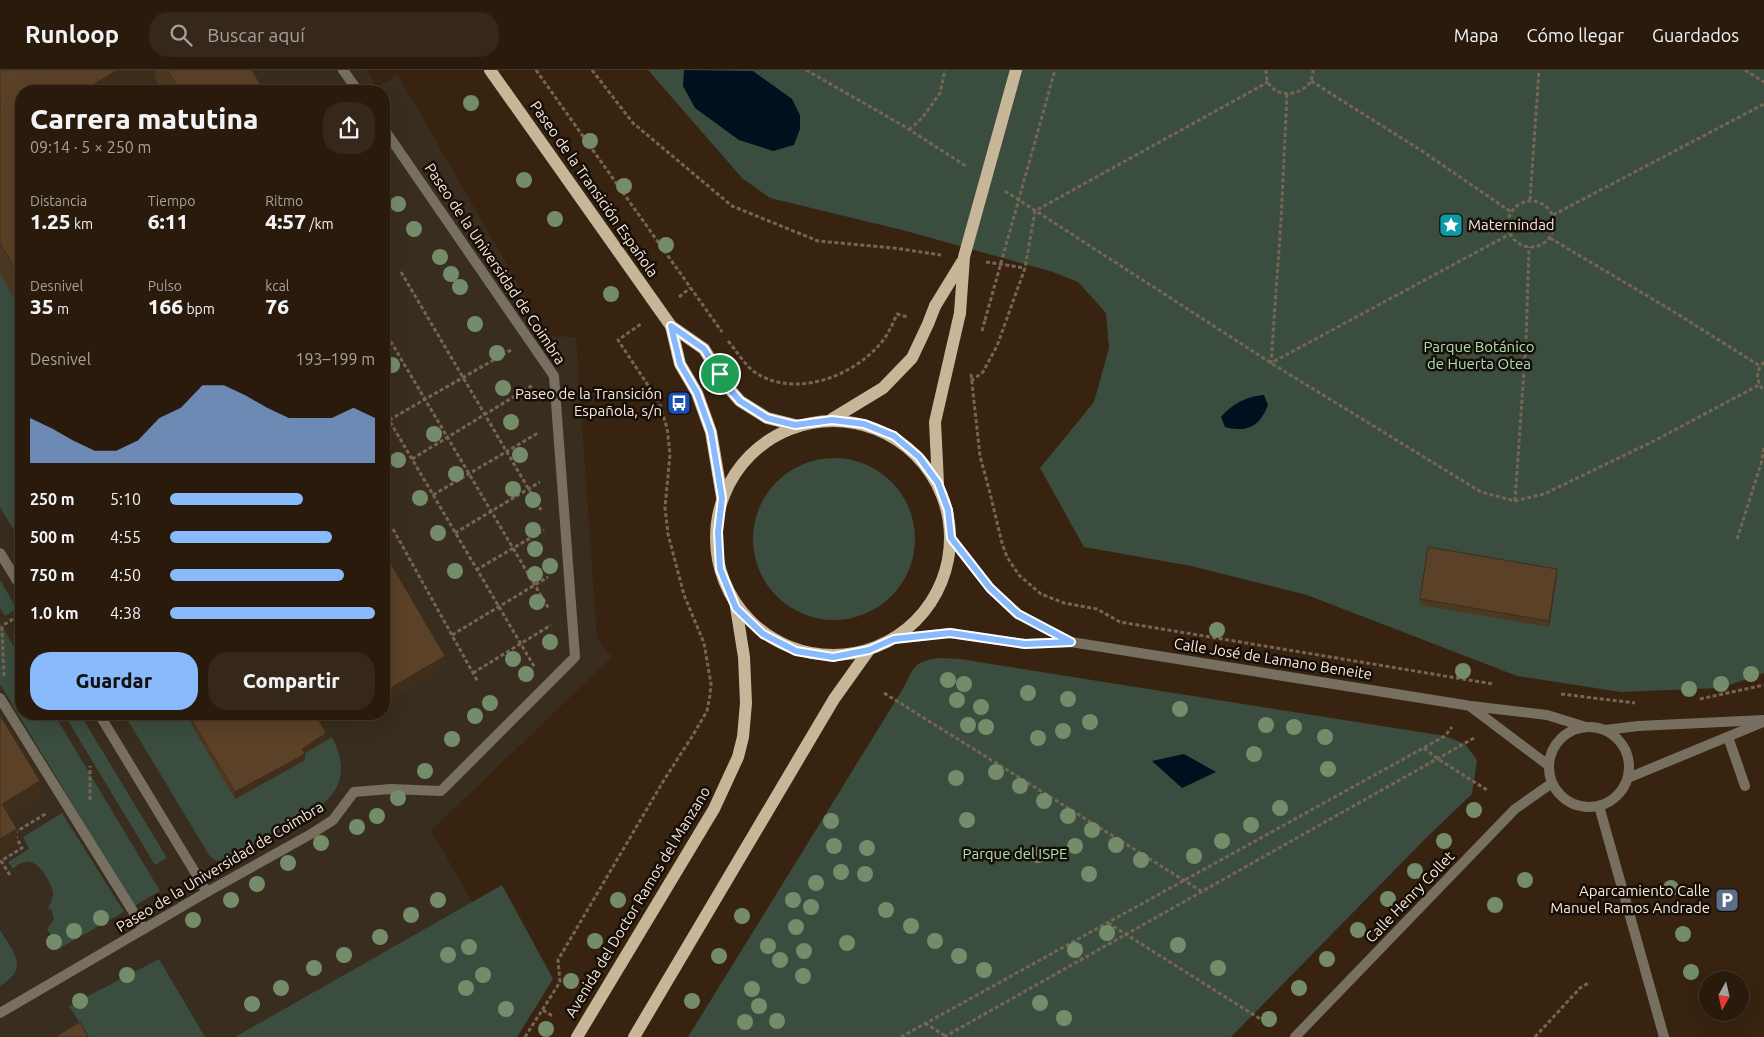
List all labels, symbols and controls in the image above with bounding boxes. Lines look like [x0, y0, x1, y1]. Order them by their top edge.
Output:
search box [149, 12, 499, 57]
text: Runloop [25, 21, 119, 48]
icon: search [167, 21, 195, 49]
text: Buscar aquí [207, 24, 305, 46]
text: Mapa [1454, 25, 1499, 45]
text: Cómo llegar [1527, 25, 1624, 45]
text: Guardados [1652, 25, 1739, 45]
street label: Paseo de la Transición Española [527, 97, 662, 280]
button: share [323, 102, 375, 154]
text: Carrera matutina [30, 103, 258, 134]
text: 09:14 · 5 × 250 m [30, 138, 151, 156]
street label: Paseo de la Universidad de Coimbra [422, 160, 569, 367]
text: Distancia [30, 193, 87, 209]
text: Tiempo [148, 193, 195, 209]
text: Ritmo [265, 193, 303, 209]
text: 1.25 [30, 209, 71, 233]
text: 6:11 [148, 209, 188, 233]
text: 4:57 [265, 209, 306, 233]
place icon: Maternindad [1438, 212, 1464, 238]
text: km [71, 216, 93, 232]
text: /km [306, 216, 334, 232]
place label: Maternindad [1468, 216, 1555, 233]
text: Desnivel [30, 278, 83, 294]
text: Pulso [148, 278, 182, 294]
text: kcal [265, 278, 290, 294]
text: 35 [30, 294, 54, 318]
text: 166 [148, 294, 183, 318]
text: 76 [265, 294, 289, 318]
text: m [54, 301, 69, 317]
text: bpm [183, 301, 215, 317]
park label: Parque Botánico de Huerta Otea [1423, 338, 1535, 372]
text: Desnivel [30, 350, 91, 368]
text: 193–199 m [295, 350, 375, 368]
pin [699, 353, 741, 395]
icon: arrive [706, 360, 734, 388]
place label: Paseo de la Transición Española, s/n [515, 385, 662, 419]
bus stop icon: Paseo de la Transición Española, s/n [666, 390, 692, 416]
text: 250 m [30, 490, 75, 508]
text: 5:10 [110, 490, 141, 508]
text: 500 m [30, 528, 75, 546]
text: 4:55 [110, 528, 141, 546]
text: 750 m [30, 566, 75, 584]
text: 4:50 [110, 566, 141, 584]
text: 1.0 km [30, 604, 79, 622]
text: 4:38 [110, 604, 141, 622]
street label: Calle José de Lamano Beneite [1173, 634, 1373, 683]
button: Guardar [30, 652, 198, 710]
button: Compartir [208, 652, 375, 710]
street label: Avenida del Doctor Ramos del Manzano [562, 783, 713, 1020]
street label: Paseo de la Universidad de Coimbra [113, 798, 326, 935]
park label: Parque del ISPE [963, 845, 1067, 862]
street label: Calle Henry Collet [1362, 847, 1458, 946]
place label: Aparcamiento Calle Manuel Ramos Andrade [1550, 882, 1710, 916]
parking icon: Aparcamiento Calle Manuel Ramos Andrade [1714, 887, 1740, 913]
north arrow [1699, 971, 1749, 1021]
map controls [1699, 971, 1749, 1021]

